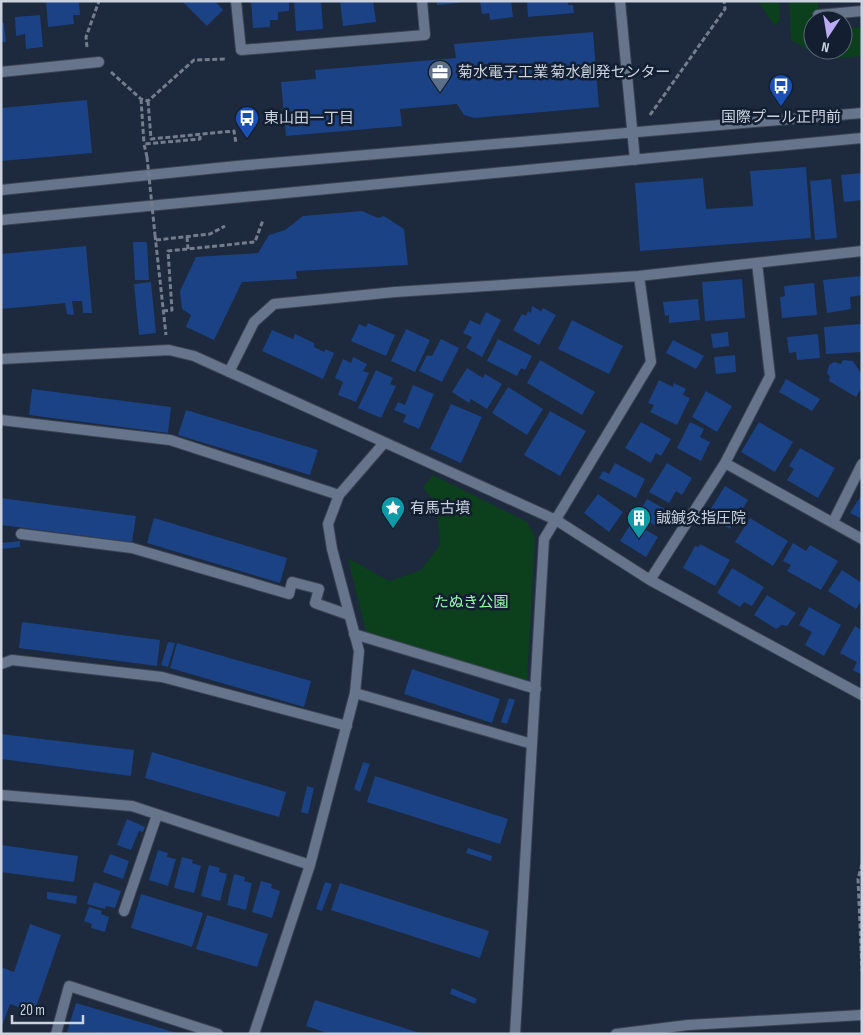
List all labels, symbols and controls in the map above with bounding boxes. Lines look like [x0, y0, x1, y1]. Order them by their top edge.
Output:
north arrow [803, 10, 853, 60]
text: N [820, 38, 831, 56]
office icon: 菊水電子工業 菊水創発センター [427, 59, 453, 93]
place label: 菊水電子工業 菊水創発センター [458, 63, 670, 82]
bus stop icon: 国際プール正門前 [768, 73, 794, 107]
bus stop icon: 東山田一丁目 [234, 105, 260, 139]
place label: 国際プール正門前 [721, 108, 841, 127]
place label: 東山田一丁目 [264, 109, 354, 128]
place icon: 有馬古墳 [380, 495, 406, 529]
place label: 有馬古墳 [410, 499, 470, 518]
building icon: 誠鍼灸指圧院 [626, 505, 652, 539]
place label: 誠鍼灸指圧院 [656, 509, 746, 528]
park label: たぬき公園 [434, 593, 508, 612]
scale bar [12, 992, 84, 1024]
text: 20 m [20, 1001, 45, 1020]

